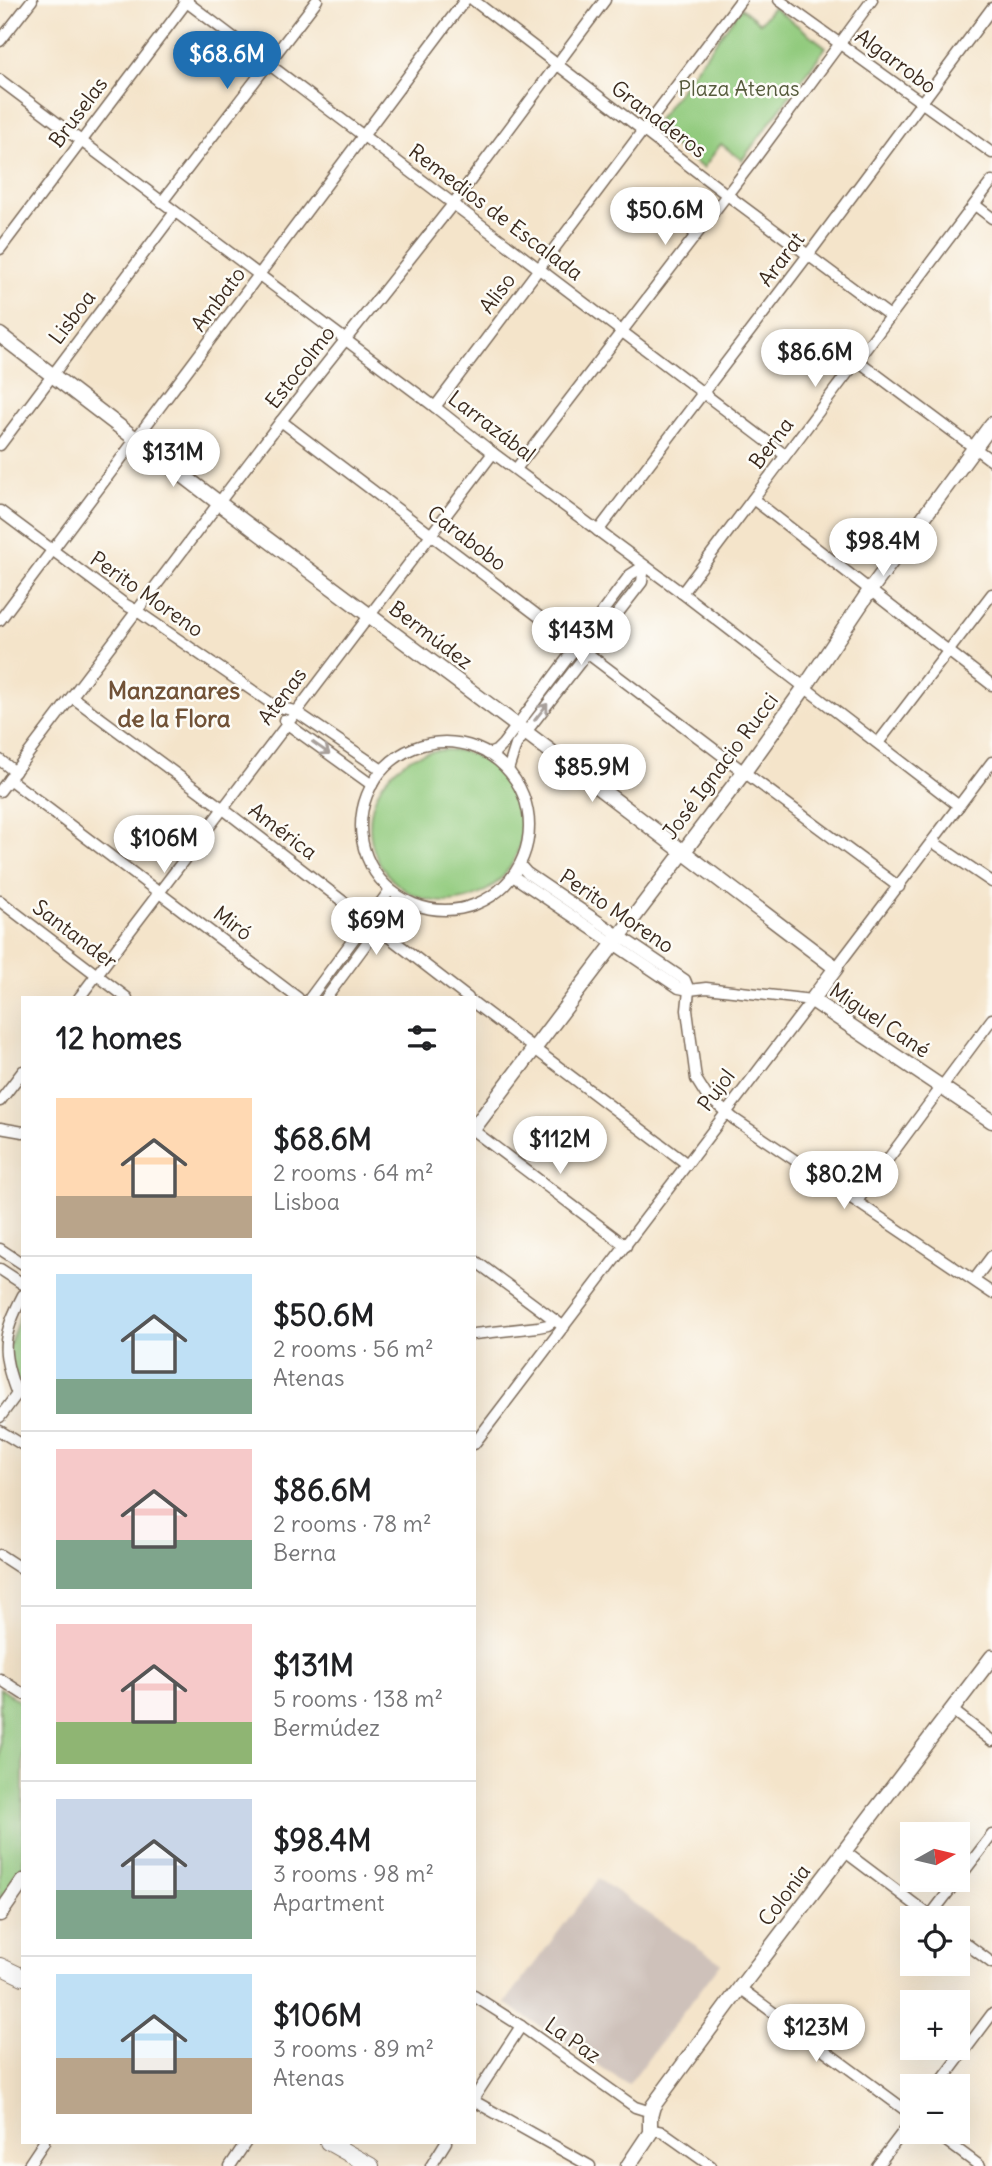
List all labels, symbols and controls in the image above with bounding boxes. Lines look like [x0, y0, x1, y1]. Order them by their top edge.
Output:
street label: Algarrobo [850, 22, 942, 100]
pin: $68.6M [170, 32, 284, 91]
text: $68.6M [189, 39, 265, 68]
street label: Bruselas [43, 71, 113, 153]
street label: Granaderos [606, 74, 712, 164]
park label: Plaza Atenas [678, 75, 800, 102]
street label: Remedios de Escalada [403, 138, 589, 286]
pin: $50.6M [608, 188, 722, 247]
text: $50.6M [626, 195, 704, 224]
street label: Ararat [752, 226, 810, 292]
street label: Ambato [185, 261, 251, 337]
street label: Aliso [473, 267, 521, 319]
street label: Lisboa [43, 284, 101, 350]
street label: Estocolmo [259, 320, 341, 414]
pin: $86.6M [758, 330, 872, 389]
text: $86.6M [777, 337, 853, 366]
street label: Larrazábal [443, 384, 541, 468]
street label: Berna [743, 412, 799, 474]
pin: $131M [124, 430, 222, 489]
text: $131M [142, 437, 204, 466]
street label: Carabobo [422, 499, 512, 577]
pin: $98.4M [826, 518, 940, 578]
text: $98.4M [845, 526, 921, 555]
street label: Perito Moreno [85, 545, 209, 643]
street label: Bermúdez [384, 595, 478, 675]
pin: $143M [532, 608, 630, 667]
text: $143M [548, 615, 614, 644]
street label: Atenas [252, 662, 312, 730]
district label: Manzanares de la Flora [108, 675, 240, 733]
street label: José Ignacio Rucci [656, 687, 784, 845]
one-way arrow [534, 703, 548, 722]
one-way arrow [311, 741, 330, 755]
pin: $85.9M [535, 744, 649, 804]
text: $85.9M [554, 752, 630, 781]
street label: América [243, 796, 323, 866]
pin: $106M [115, 816, 213, 875]
text: $106M [130, 823, 198, 852]
street label: Perito Moreno [555, 863, 679, 959]
street label: Santander [27, 893, 123, 975]
pin: $69M [335, 898, 417, 957]
street label: Miró [208, 900, 258, 946]
text: $69M [347, 905, 405, 934]
street label: Miguel Cané [825, 976, 935, 1064]
text: 12 homes [56, 1019, 182, 1057]
icon: filters [403, 1019, 441, 1057]
street label: Pujol [691, 1063, 741, 1117]
pin: $112M [511, 1116, 609, 1176]
text: $68.6M [273, 1120, 372, 1158]
text: $112M [529, 1124, 591, 1153]
icon: home [112, 1126, 196, 1210]
pin: $80.2M [787, 1152, 901, 1211]
text: 2 rooms · 64 m² [273, 1158, 434, 1187]
text: $80.2M [805, 1159, 883, 1188]
text: Lisboa [273, 1187, 340, 1216]
text: $50.6M [273, 1296, 375, 1334]
icon: home [112, 1302, 196, 1386]
text: 2 rooms · 56 m² [273, 1334, 434, 1363]
text: Atenas [273, 1363, 344, 1392]
text: $86.6M [273, 1471, 372, 1509]
icon: home [112, 1477, 196, 1561]
text: 2 rooms · 78 m² [273, 1509, 432, 1538]
text: Berna [273, 1538, 336, 1567]
text: $131M [273, 1646, 354, 1684]
icon: home [112, 1652, 196, 1736]
text: 5 rooms · 138 m² [273, 1684, 443, 1713]
text: Bermúdez [273, 1713, 380, 1742]
text: $98.4M [273, 1821, 372, 1859]
north arrow [900, 1822, 970, 1892]
map controls [900, 1822, 970, 2144]
icon: home [112, 1827, 196, 1911]
text: 3 rooms · 98 m² [273, 1859, 434, 1888]
street label: Colonia [752, 1859, 816, 1931]
text: Apartment [273, 1888, 385, 1917]
button: locate [900, 1906, 970, 1976]
button: + [900, 1990, 970, 2060]
text: $106M [273, 1996, 362, 2034]
icon: home [112, 2002, 196, 2086]
pin: $123M [767, 2004, 865, 2064]
street label: La Paz [540, 2011, 606, 2069]
text: $123M [783, 2012, 849, 2041]
text: 3 rooms · 89 m² [273, 2034, 434, 2063]
text: Atenas [273, 2063, 344, 2092]
button: − [900, 2074, 970, 2144]

